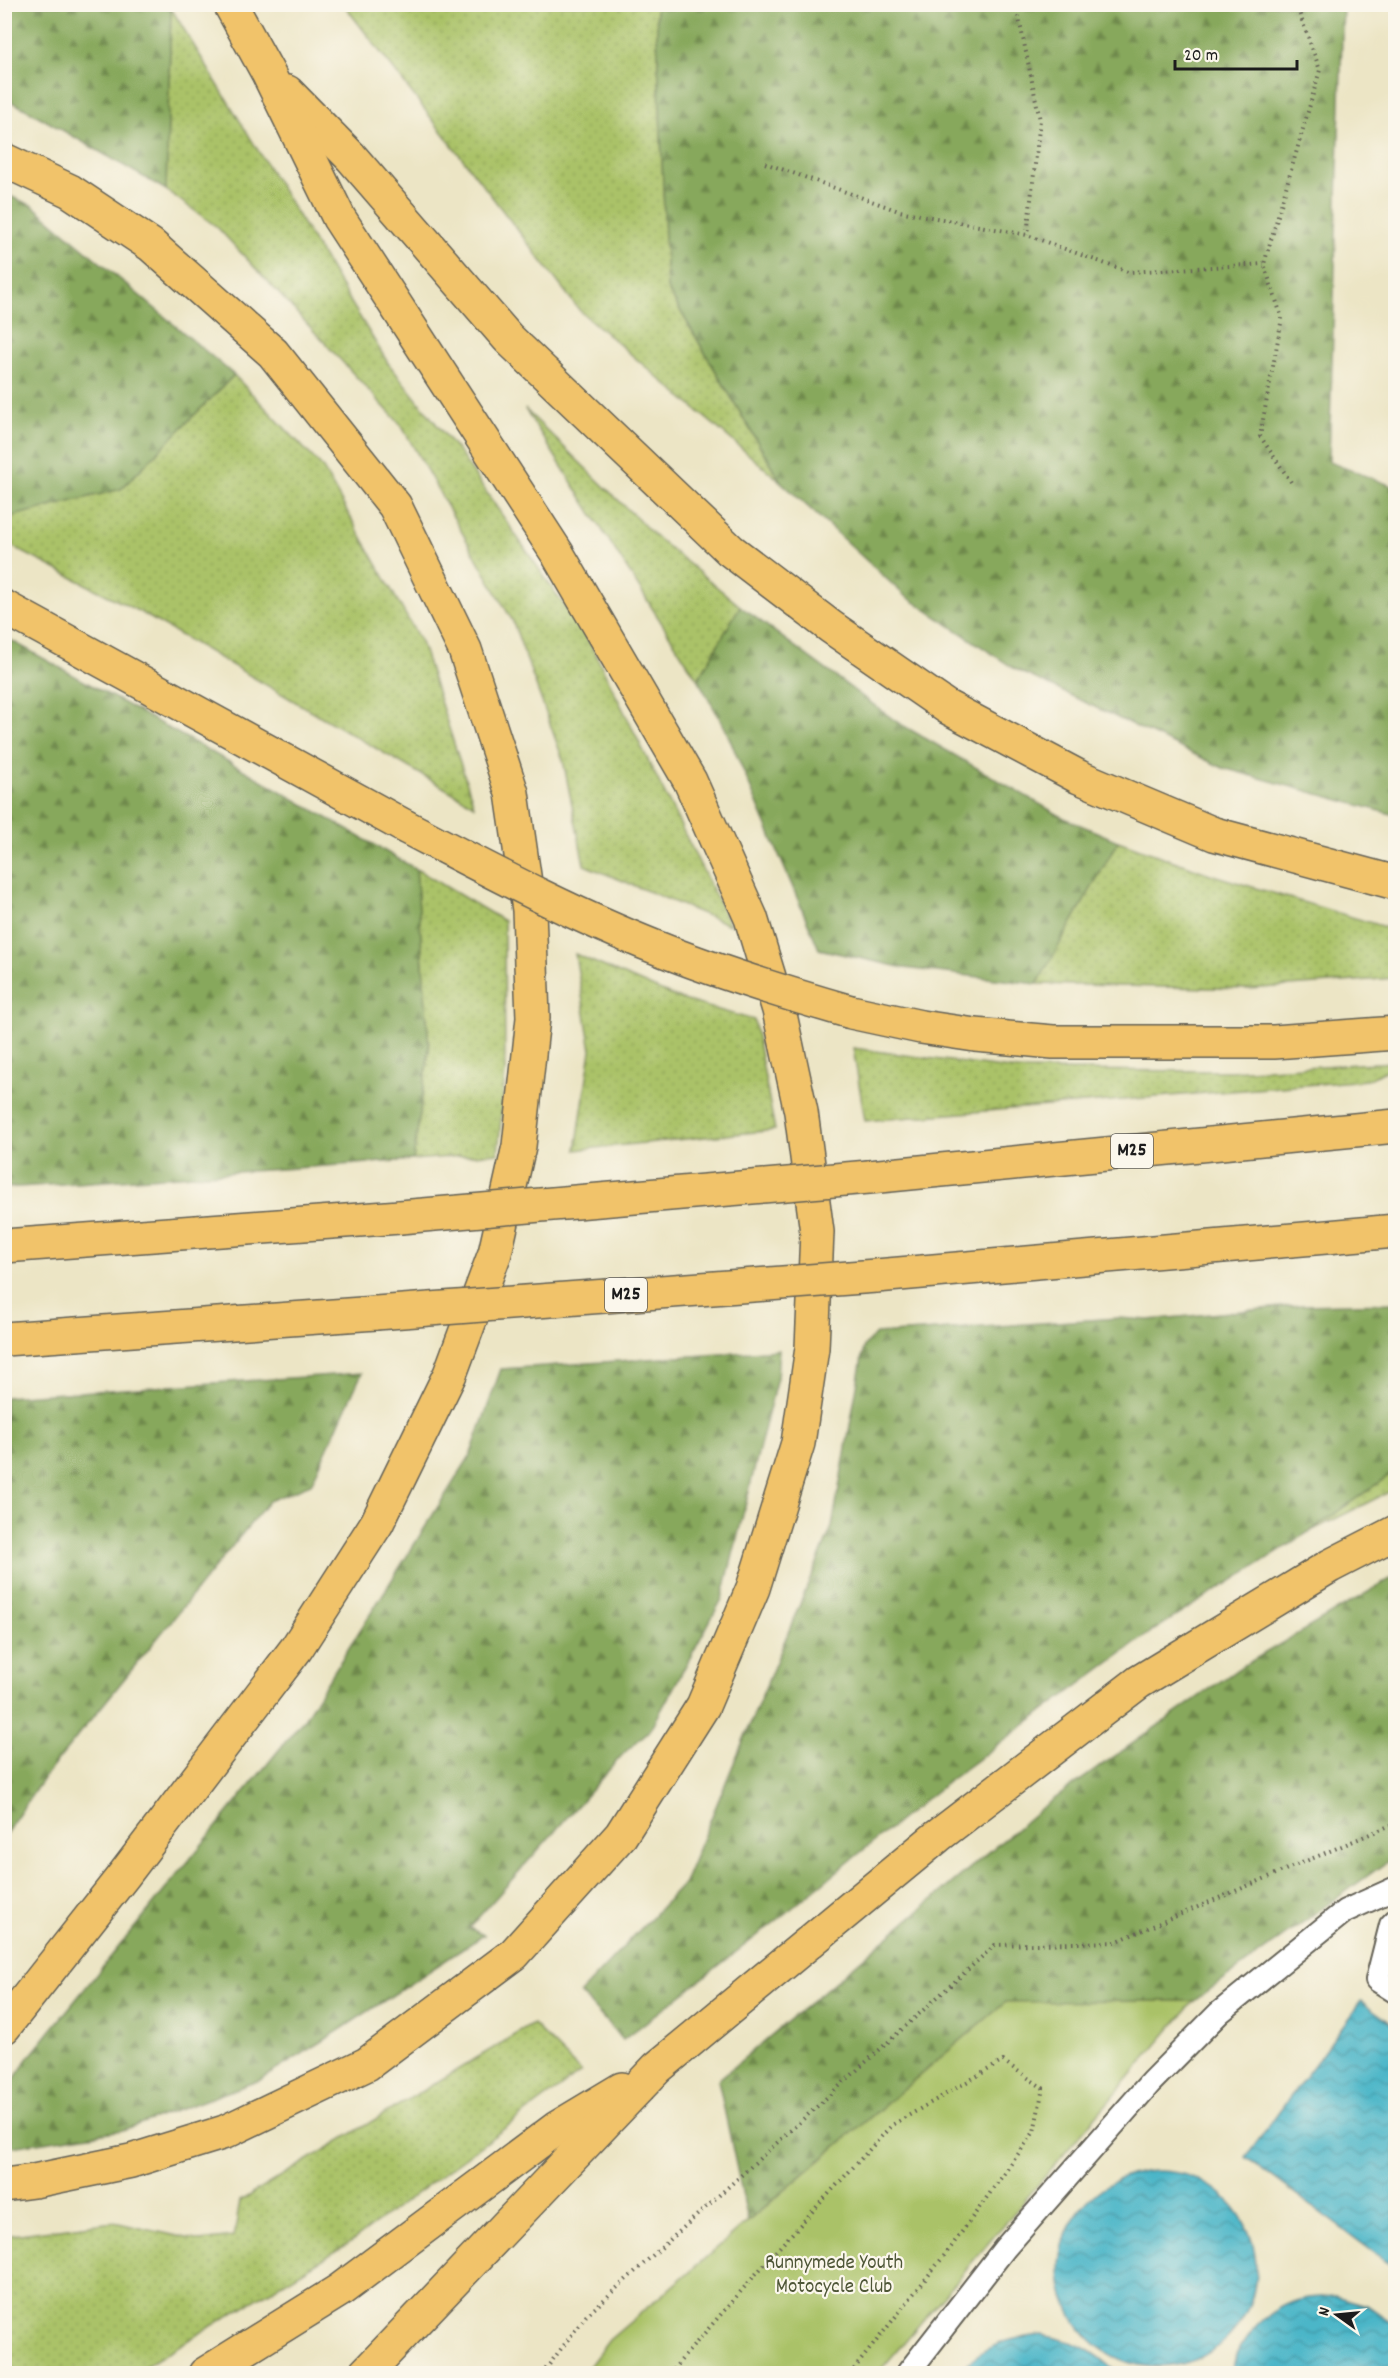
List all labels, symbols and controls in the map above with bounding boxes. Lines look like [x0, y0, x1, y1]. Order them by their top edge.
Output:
scale bar [1175, 33, 1296, 71]
text: 20 m [1184, 44, 1218, 69]
road number: M25 [1111, 1134, 1153, 1168]
road number: M25 [605, 1278, 647, 1312]
park label: Runnymede Youth Motocycle Club [765, 2249, 903, 2303]
north arrow [1307, 2285, 1367, 2345]
text: N [1313, 2305, 1337, 2319]

